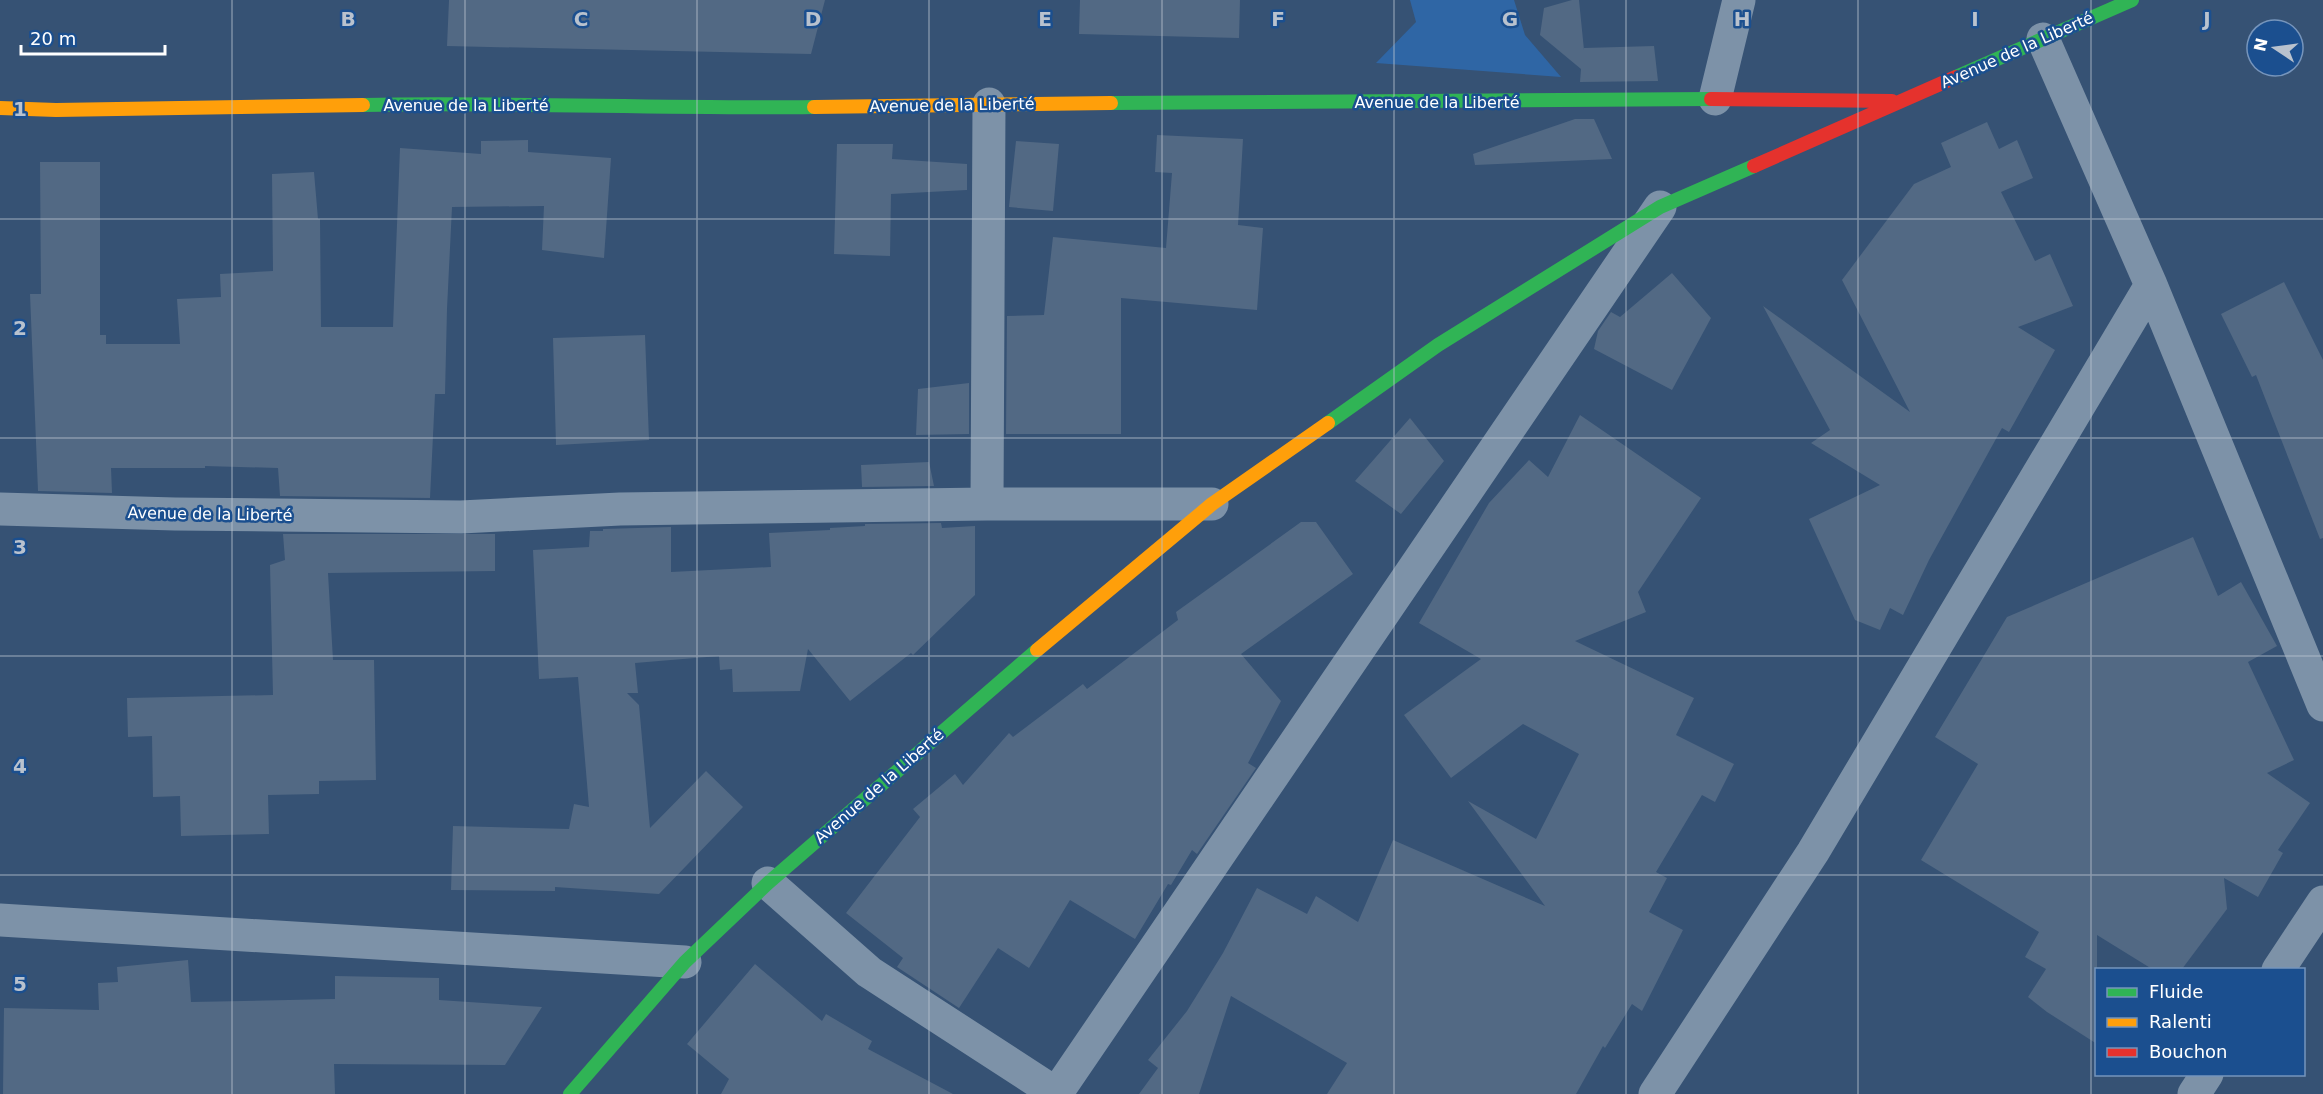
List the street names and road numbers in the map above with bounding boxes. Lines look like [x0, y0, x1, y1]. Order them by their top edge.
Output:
street label: Avenue de la Liberté [1938, 8, 2096, 92]
street label: Avenue de la Liberté [1354, 93, 1520, 112]
street label: Avenue de la Liberté [869, 94, 1035, 116]
street label: Avenue de la Liberté [383, 96, 549, 115]
street label: Avenue de la Liberté [127, 503, 293, 525]
street label: Avenue de la Liberté [810, 725, 948, 847]

